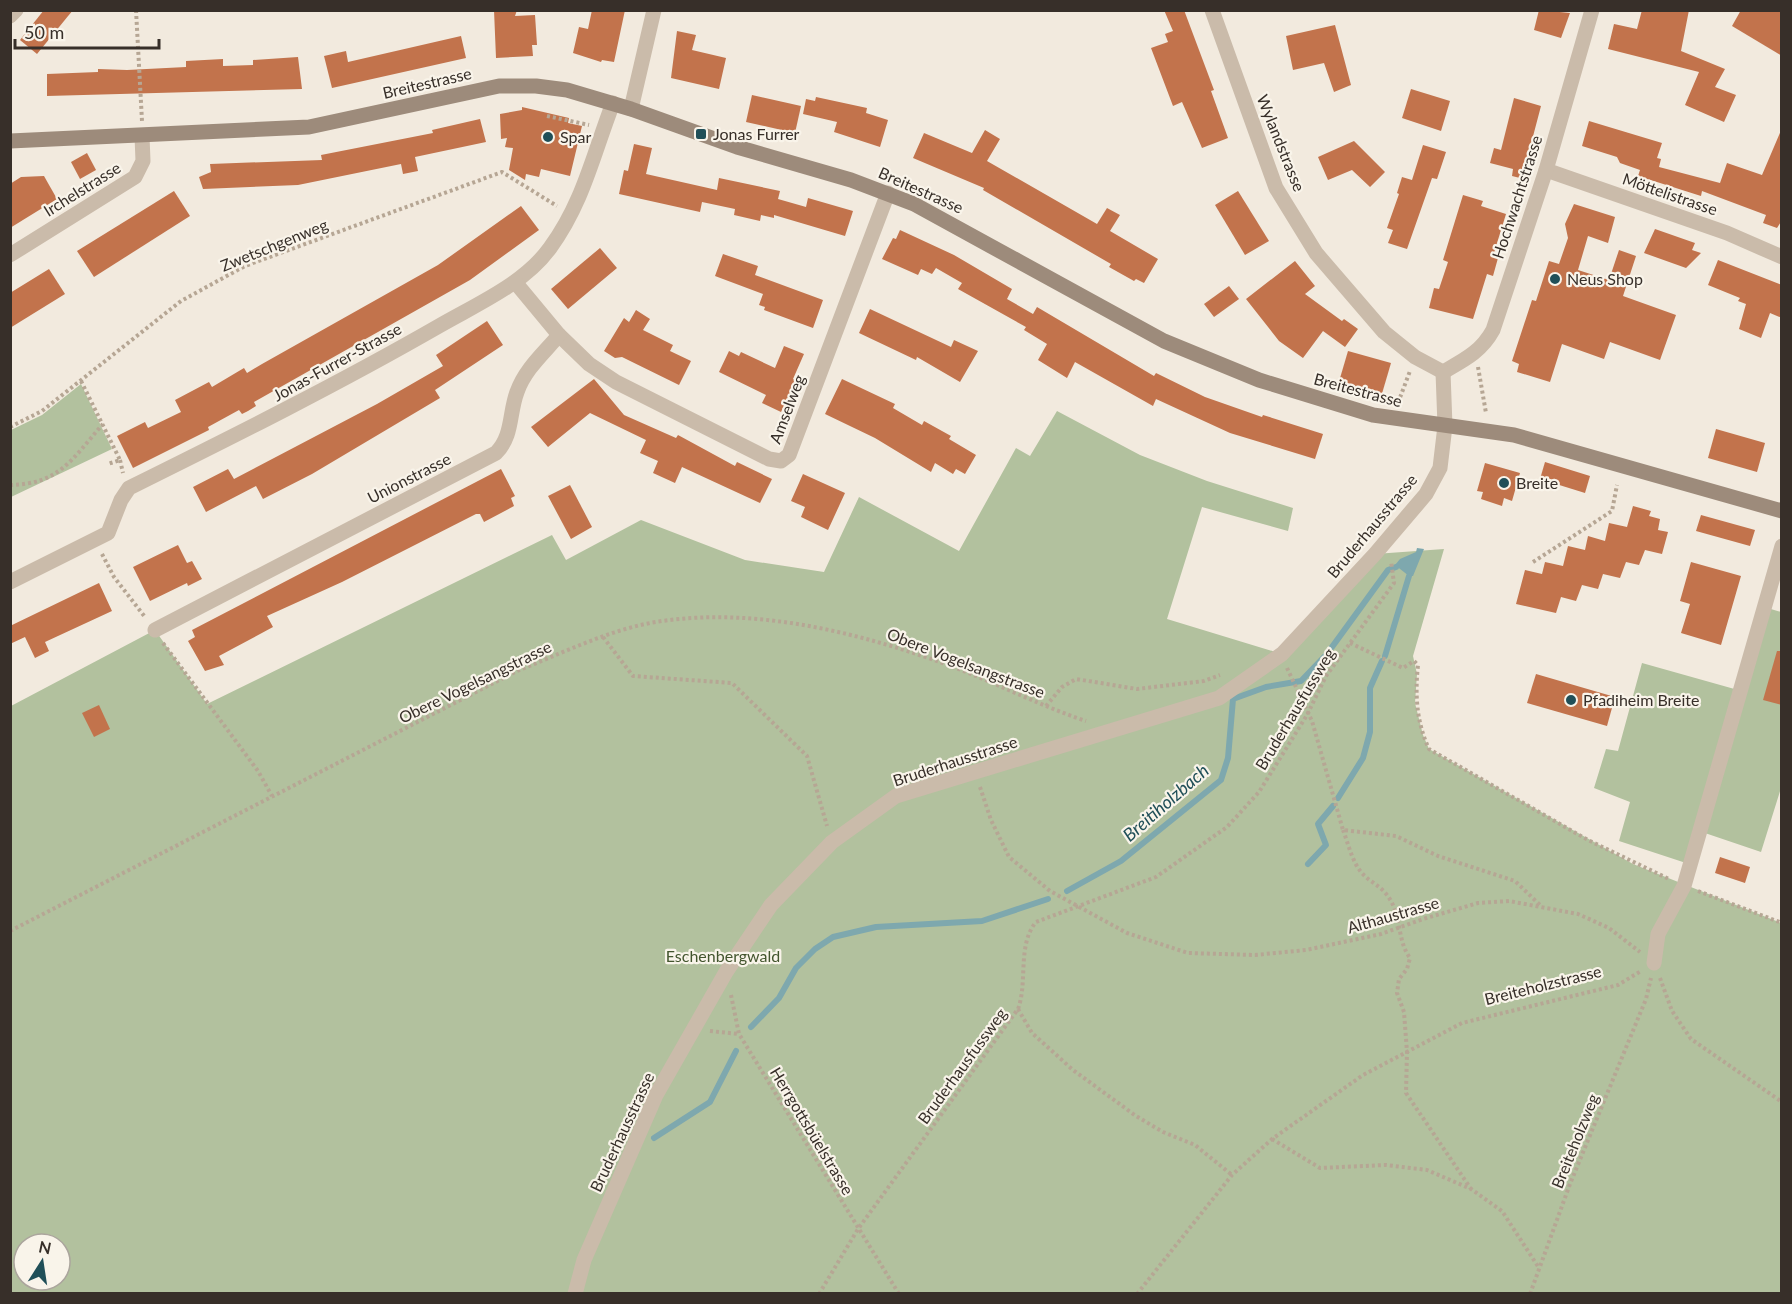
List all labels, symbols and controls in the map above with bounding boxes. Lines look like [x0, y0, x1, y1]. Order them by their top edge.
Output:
scale bar [15, 12, 159, 50]
text: 50 m [24, 21, 64, 43]
street label: Breitestrasse [381, 63, 473, 102]
street label: Wylandstrasse [1253, 92, 1310, 194]
place label: Jonas Furrer [713, 124, 800, 143]
place label: Spar [560, 127, 591, 146]
marker: Jonas Furrer [694, 127, 708, 141]
marker: Spar [541, 130, 555, 144]
street label: Hochwachtstrasse [1488, 133, 1545, 261]
street label: Irchelstrasse [40, 157, 124, 220]
street label: Breitestrasse [876, 162, 967, 217]
street label: Möttelistrasse [1620, 168, 1720, 219]
street label: Zwetschgenweg [217, 214, 330, 275]
place label: Neus Shop [1567, 269, 1643, 288]
marker: Neus Shop [1548, 272, 1562, 286]
street label: Jonas-Furrer-Strasse [269, 318, 404, 405]
street label: Breitestrasse [1312, 369, 1404, 410]
street label: Amselweg [765, 372, 808, 446]
street label: Unionstrasse [364, 448, 454, 507]
street label: Bruderhausstrasse [1323, 470, 1421, 581]
place label: Breite [1516, 473, 1558, 492]
marker: Breite [1497, 476, 1511, 490]
street label: Obere Vogelsangstrasse [885, 624, 1048, 701]
street label: Obere Vogelsangstrasse [395, 636, 554, 727]
street label: Bruderhausfussweg [1251, 644, 1338, 773]
place label: Pfadiheim Breite [1583, 690, 1700, 709]
marker: Pfadiheim Breite [1564, 693, 1578, 707]
street label: Bruderhausstrasse [890, 731, 1019, 790]
water label: Breitiholzbach [1118, 759, 1213, 845]
street label: Althaustrasse [1345, 892, 1441, 937]
park label: Eschenbergwald [666, 946, 780, 965]
street label: Breiteholzstrasse [1482, 961, 1603, 1008]
street label: Bruderhausfussweg [913, 1004, 1010, 1127]
street label: Herrgottsbüelstrasse [767, 1063, 858, 1198]
street label: Bruderhausstrasse [586, 1069, 658, 1194]
street label: Breiteholzweg [1547, 1091, 1602, 1191]
north arrow [12, 1232, 72, 1292]
text: N [37, 1236, 53, 1257]

